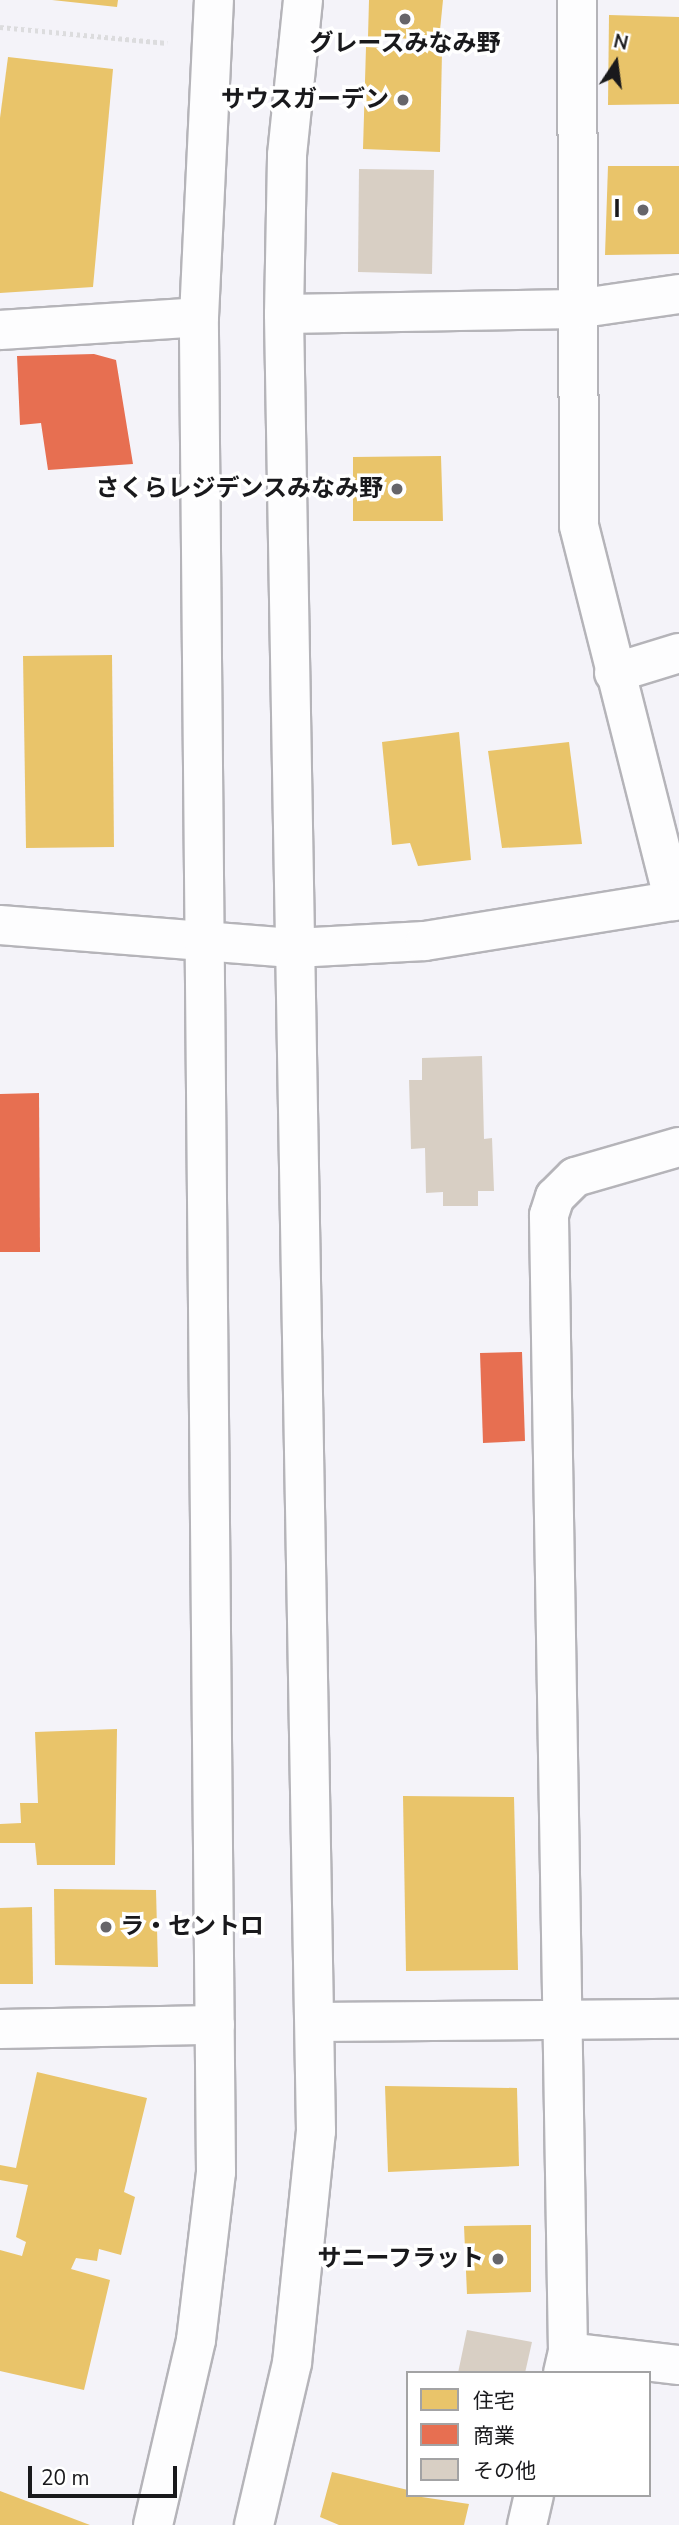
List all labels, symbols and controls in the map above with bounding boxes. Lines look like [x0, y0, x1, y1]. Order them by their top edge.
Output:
marker: グレースみなみ野 [397, 11, 413, 27]
north arrow [581, 28, 651, 98]
text: N [611, 28, 631, 57]
place label: グレースみなみ野 [309, 30, 501, 58]
place label: サウスガーデン [221, 86, 389, 114]
marker: サウスガーデン [395, 92, 411, 108]
place label: Ⅰ [605, 196, 629, 224]
marker: Ⅰ [635, 202, 651, 218]
place label: さくらレジデンスみなみ野 [95, 475, 383, 503]
marker: さくらレジデンスみなみ野 [389, 481, 405, 497]
place label: ラ・セントロ [120, 1913, 264, 1941]
marker: ラ・セントロ [98, 1919, 114, 1935]
place label: サニーフラット [316, 2245, 484, 2273]
marker: サニーフラット [490, 2251, 506, 2267]
legend [406, 2371, 651, 2497]
text: 住宅 [473, 2387, 515, 2415]
text: 商業 [473, 2422, 515, 2450]
scale bar [32, 2452, 180, 2496]
text: その他 [473, 2457, 536, 2485]
text: 20 m [41, 2464, 90, 2492]

